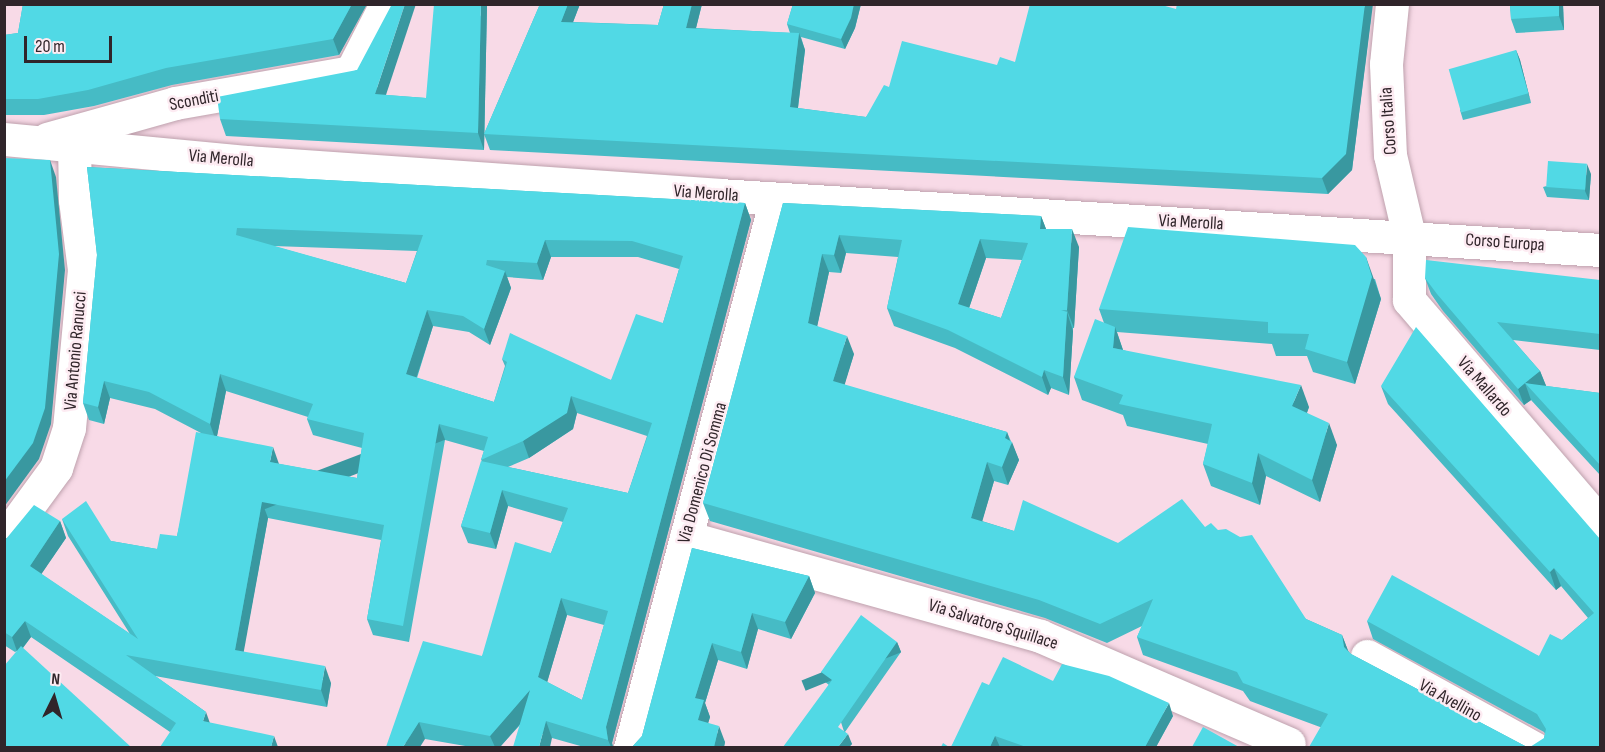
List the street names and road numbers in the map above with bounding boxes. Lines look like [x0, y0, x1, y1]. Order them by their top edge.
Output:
street label: Sconditi [168, 86, 220, 116]
street label: Corso Italia [1376, 86, 1402, 156]
street label: Via Merolla [188, 145, 254, 173]
street label: Via Merolla [673, 181, 739, 207]
street label: Via Merolla [1158, 211, 1224, 235]
street label: Corso Europa [1465, 229, 1545, 257]
street label: Via Antonio Ranucci [60, 291, 92, 411]
street label: Via Mallardo [1452, 353, 1516, 421]
street label: Via Domenico Di Somma [674, 400, 732, 546]
street label: Via Salvatore Squillace [925, 595, 1061, 655]
street label: Via Avellino [1415, 675, 1485, 727]

